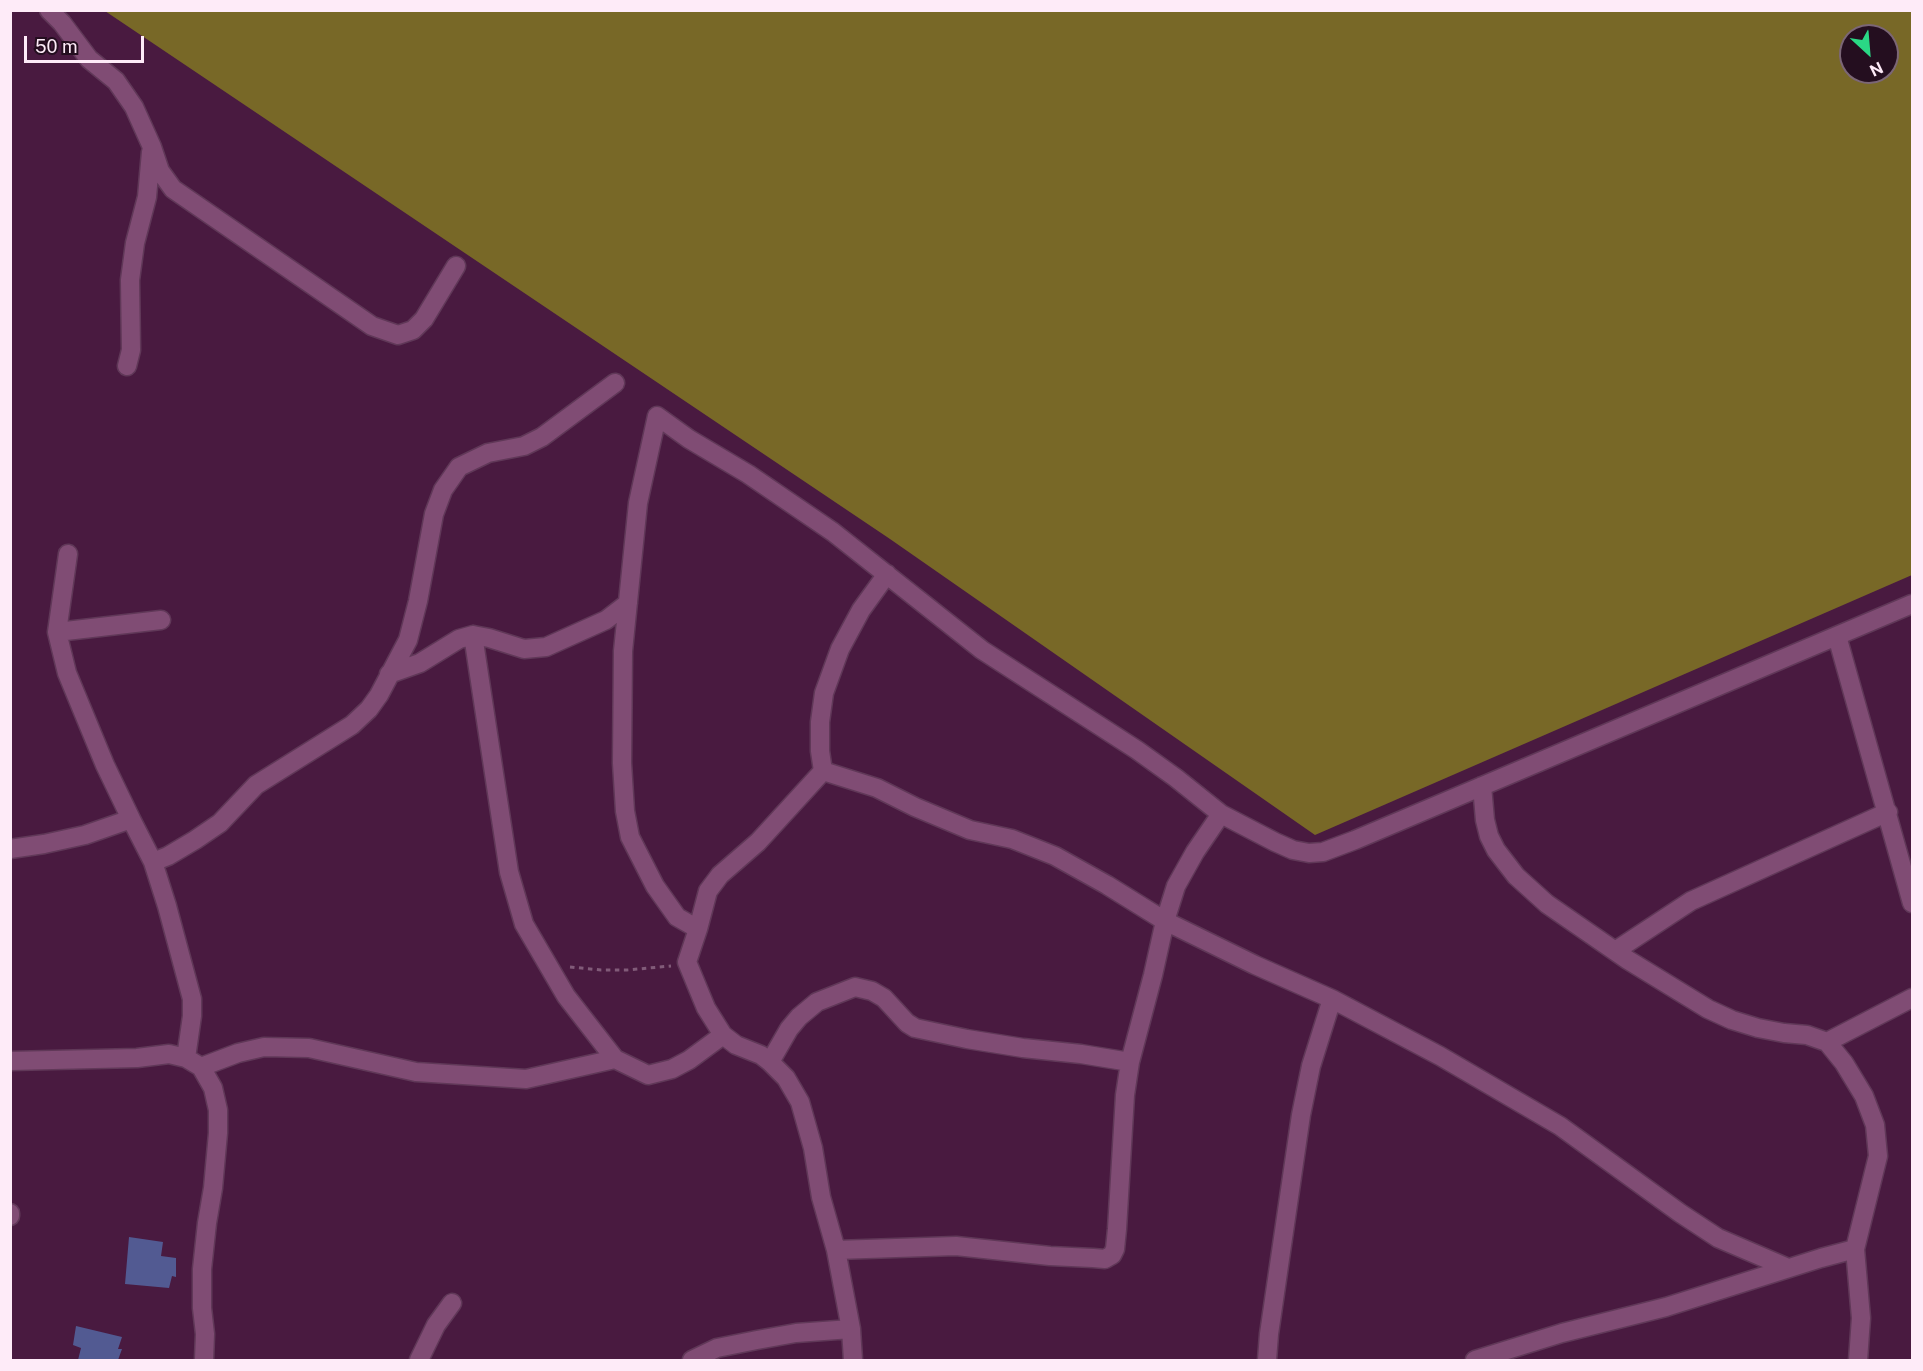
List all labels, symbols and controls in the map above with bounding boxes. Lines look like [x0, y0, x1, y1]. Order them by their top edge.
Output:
scale bar [27, 24, 147, 62]
north arrow [1839, 24, 1899, 84]
text: 50 m [35, 36, 78, 57]
text: N [1866, 58, 1886, 80]

